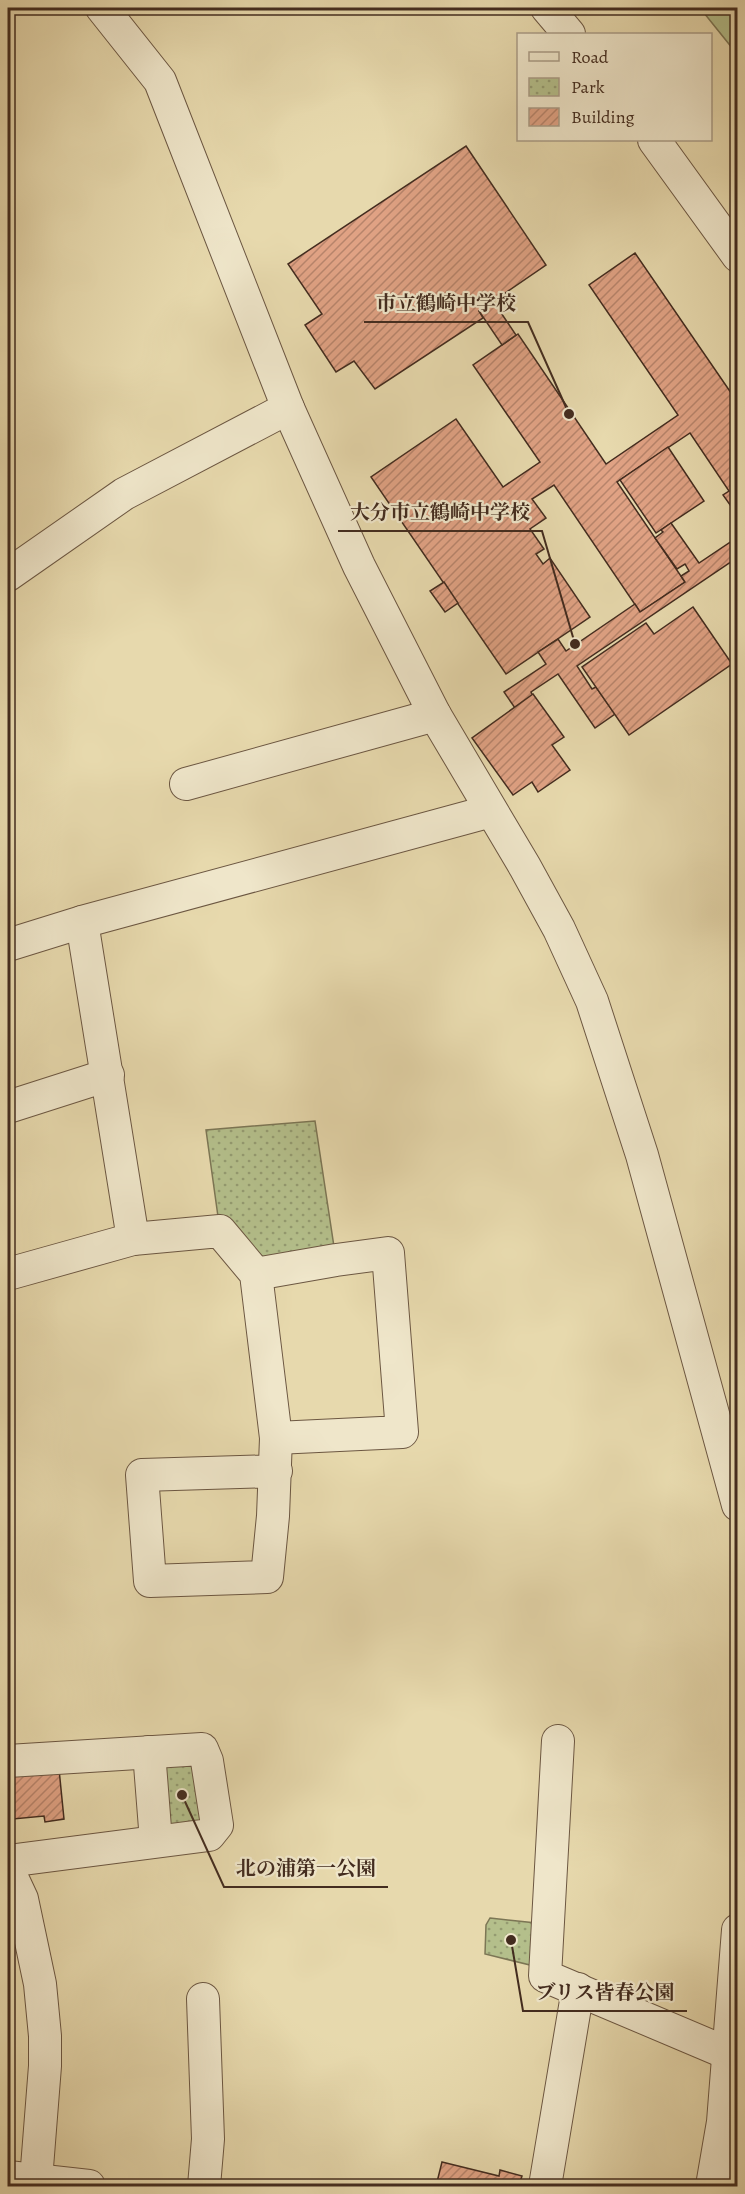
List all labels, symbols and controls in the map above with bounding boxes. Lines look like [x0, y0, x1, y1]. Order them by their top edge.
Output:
legend [517, 33, 712, 141]
text: Road [571, 45, 609, 69]
text: Park [571, 75, 605, 99]
text: Building [571, 105, 635, 129]
callout: 市立鶴崎中学校 [364, 284, 528, 322]
text: 市立鶴崎中学校 [376, 290, 516, 317]
callout: 大分市立鶴崎中学校 [338, 493, 542, 531]
text: 大分市立鶴崎中学校 [350, 499, 530, 526]
callout: 北の浦第一公園 [224, 1849, 388, 1887]
text: 北の浦第一公園 [236, 1855, 376, 1882]
callout: ブリス皆春公園 [523, 1973, 687, 2011]
text: ブリス皆春公園 [536, 1979, 674, 2006]

